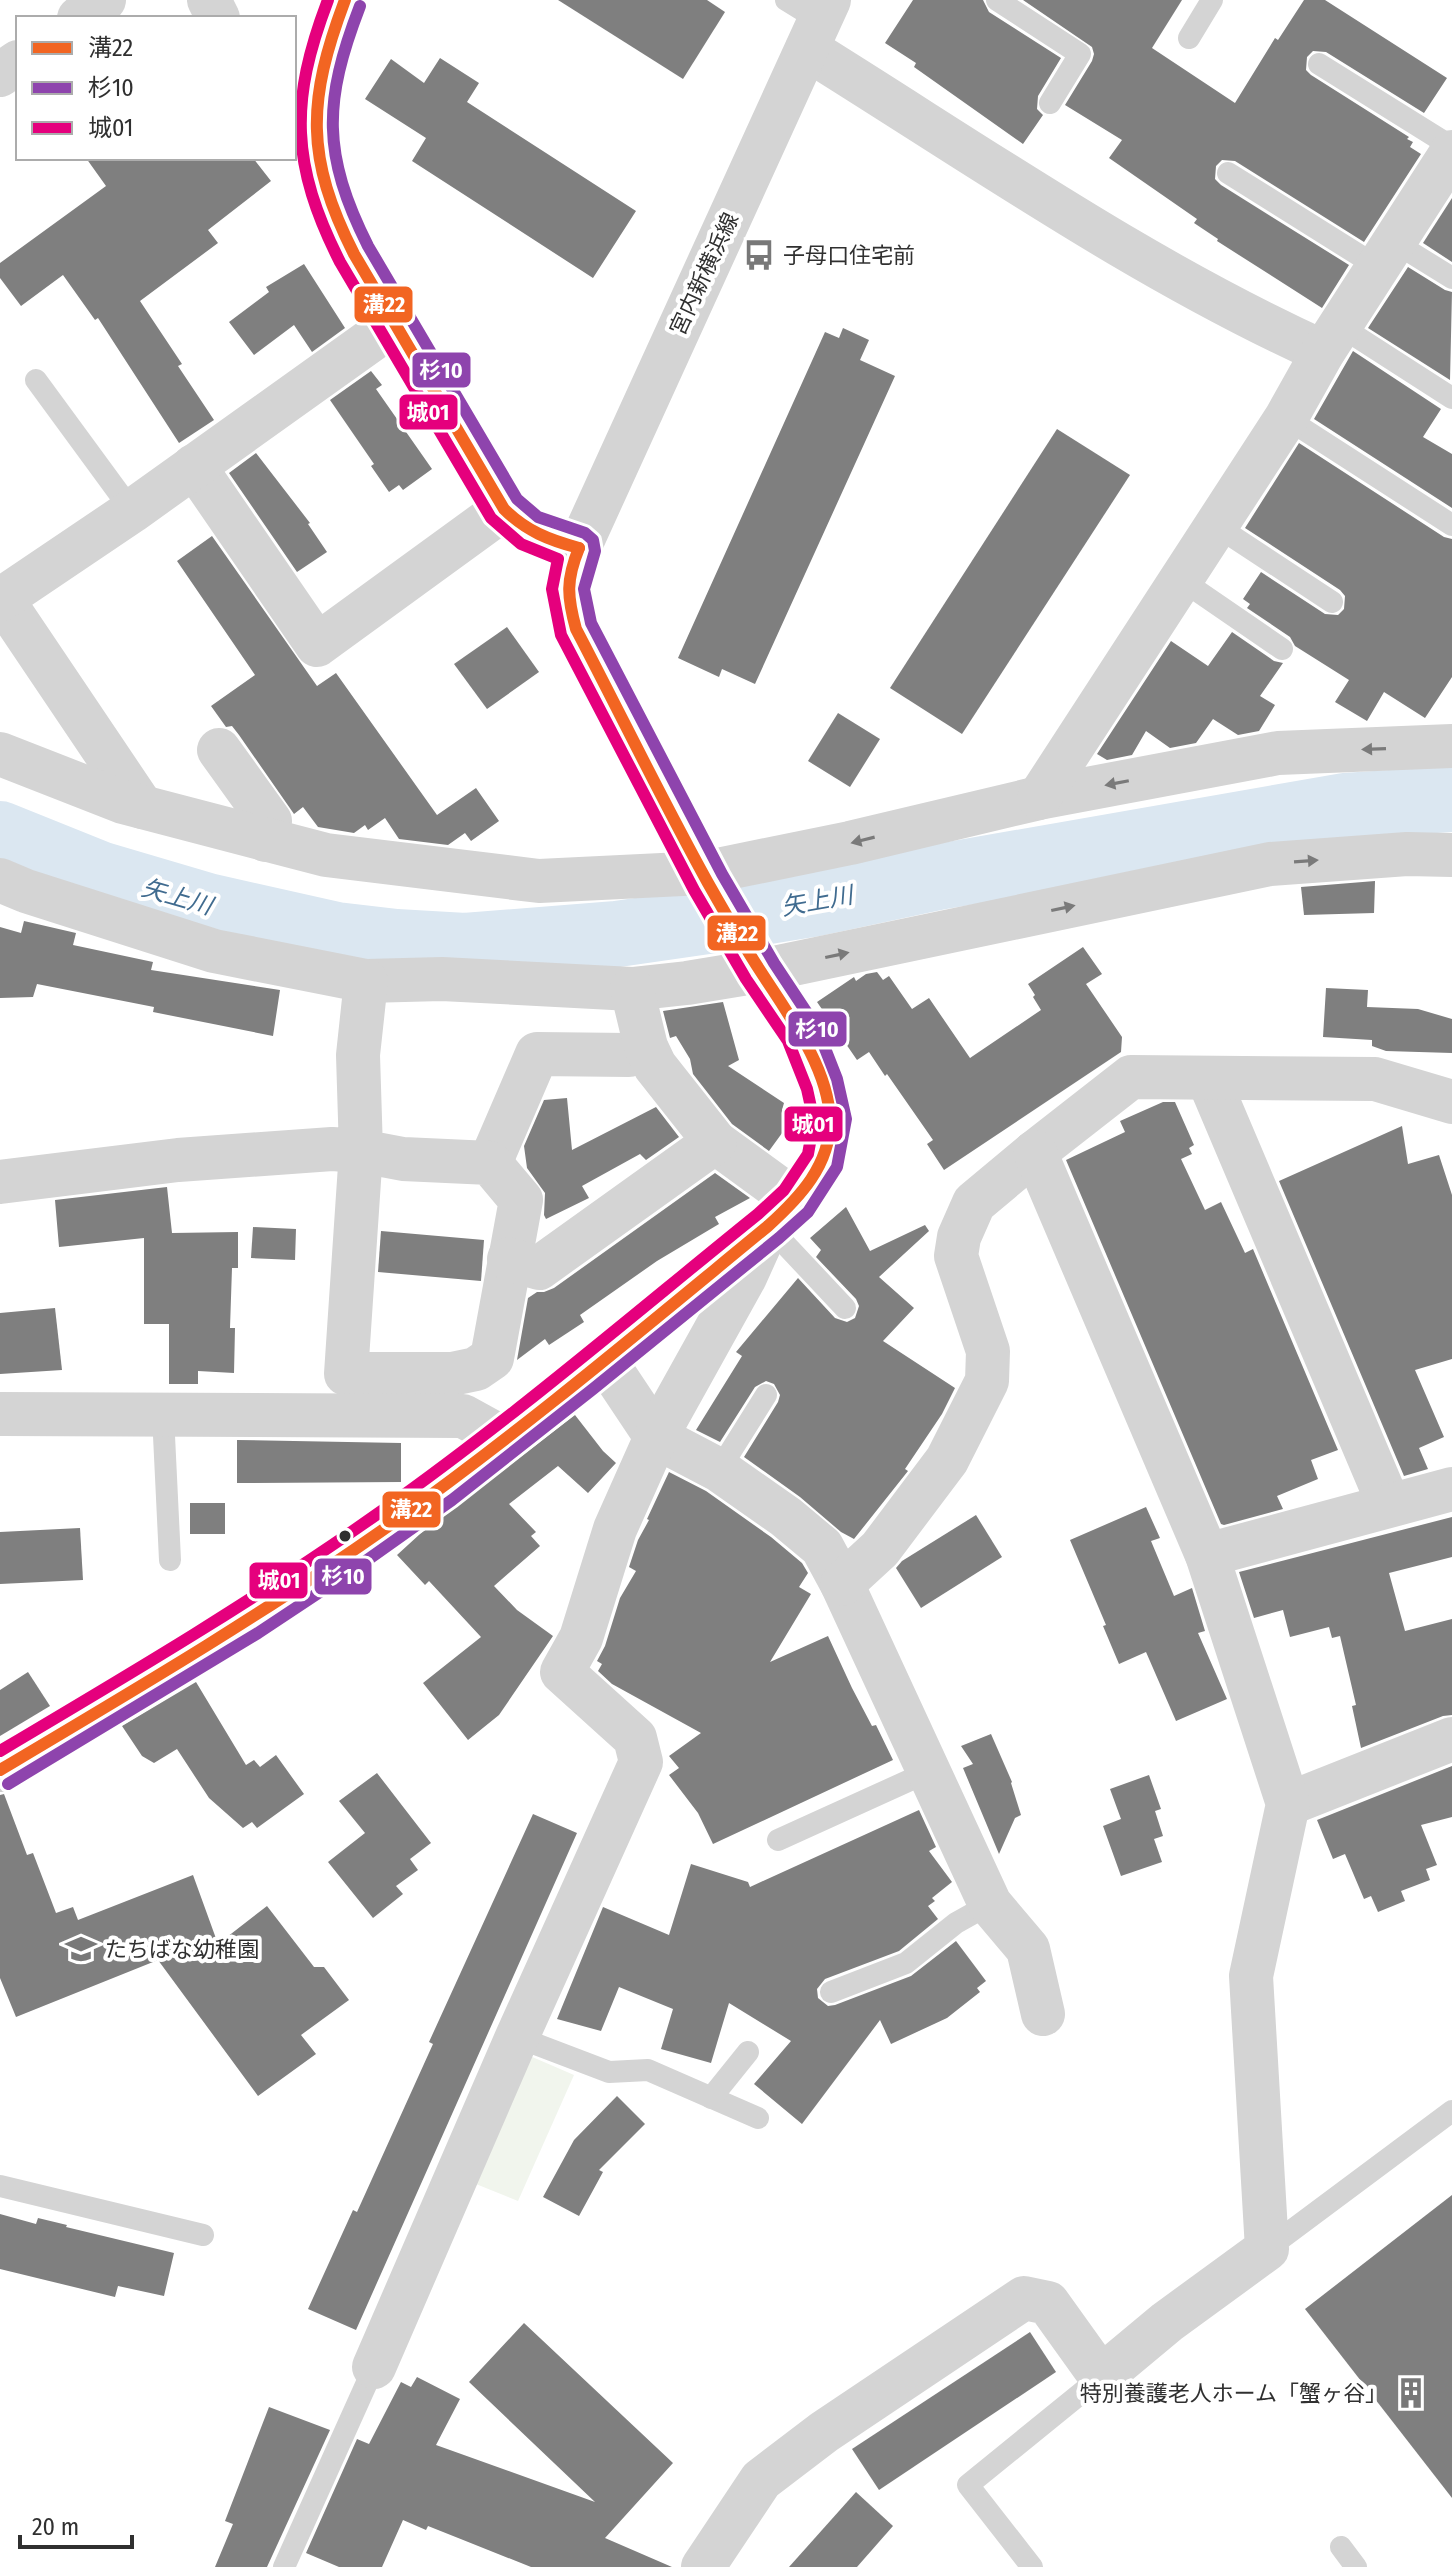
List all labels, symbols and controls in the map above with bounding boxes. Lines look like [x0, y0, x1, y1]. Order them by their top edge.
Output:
legend [16, 16, 296, 160]
text: 溝22 [88, 34, 133, 62]
text: 杉10 [88, 74, 134, 102]
text: 城01 [88, 114, 133, 142]
street label: 宮内新横浜線 [664, 208, 744, 340]
bus stop icon: 子母口住宅前 [742, 238, 776, 272]
place label: 子母口住宅前 [783, 242, 915, 269]
line badge: 溝22 [353, 285, 414, 324]
text: 溝22 [363, 291, 405, 318]
line badge: 杉10 [411, 351, 472, 389]
text: 杉10 [419, 357, 463, 384]
line badge: 城01 [398, 393, 459, 431]
text: 城01 [407, 399, 449, 426]
one-way arrow [1361, 743, 1386, 756]
one-way arrow [1104, 777, 1129, 790]
one-way arrow [851, 834, 876, 847]
one-way arrow [1294, 854, 1319, 867]
water label: 矢上川 [139, 874, 218, 921]
water label: 矢上川 [779, 880, 858, 921]
one-way arrow [1050, 901, 1075, 913]
line badge: 溝22 [706, 914, 767, 952]
text: 溝22 [716, 920, 758, 947]
one-way arrow [824, 948, 849, 961]
line badge: 杉10 [787, 1010, 848, 1048]
text: 杉10 [795, 1016, 839, 1043]
line badge: 城01 [783, 1105, 844, 1143]
text: 城01 [792, 1111, 834, 1138]
line badge: 溝22 [381, 1490, 442, 1529]
text: 溝22 [390, 1496, 432, 1523]
unlabelled marker [337, 1528, 353, 1544]
line badge: 杉10 [313, 1557, 373, 1596]
line badge: 城01 [248, 1561, 309, 1600]
text: 杉10 [321, 1563, 365, 1590]
text: 城01 [258, 1567, 300, 1594]
school or university icon: たちばな幼稚園 [64, 1932, 98, 1966]
place label: たちばな幼稚園 [105, 1936, 259, 1963]
building icon: 特別養護老人ホーム「蟹ヶ谷」 [1394, 2376, 1428, 2410]
place label: 特別養護老人ホーム「蟹ヶ谷」 [1080, 2380, 1387, 2407]
scale bar [20, 2499, 132, 2549]
text: 20 m [32, 2513, 79, 2541]

